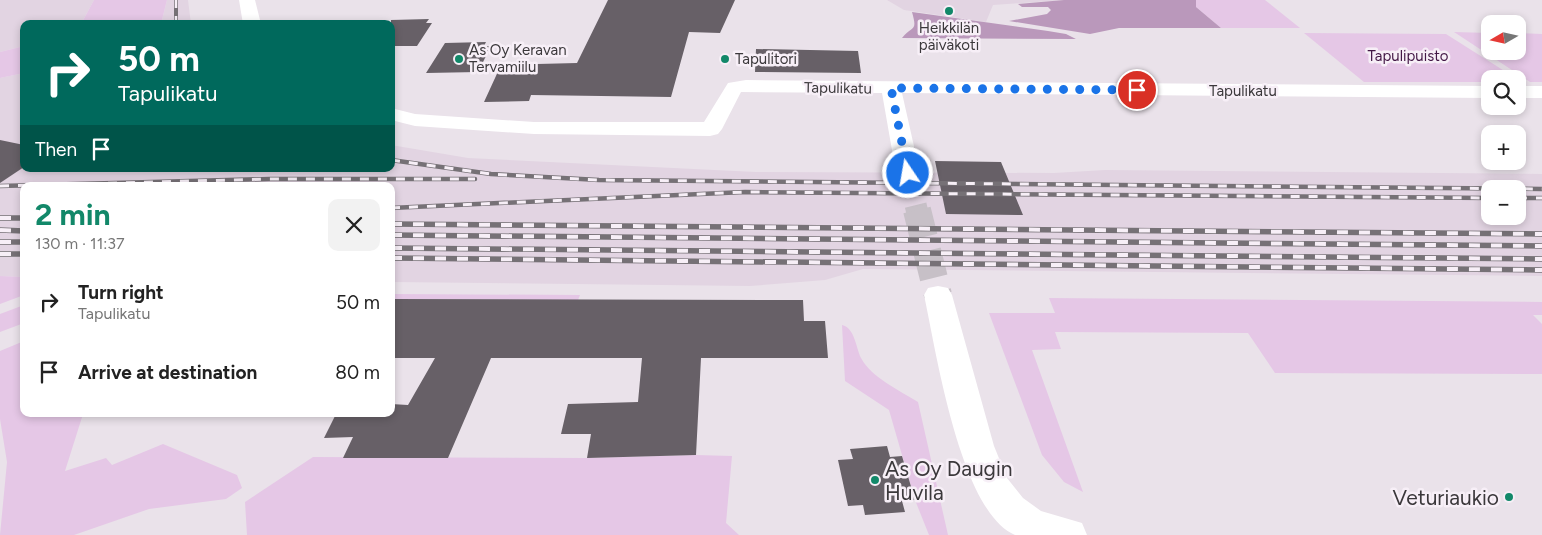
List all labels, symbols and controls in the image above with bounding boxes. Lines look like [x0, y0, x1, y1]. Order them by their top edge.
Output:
marker: Heikkilän päiväkoti [943, 5, 955, 17]
north arrow [1481, 15, 1526, 60]
map controls [1481, 15, 1526, 225]
place label: Heikkilän päiväkoti [919, 19, 979, 54]
text: 50 m [118, 38, 200, 80]
icon: right [35, 40, 100, 105]
place label: As Oy Keravan Tervamiilu [469, 41, 567, 76]
park label: Tapulipuisto [1367, 47, 1449, 65]
place label: Tapulitori [735, 50, 797, 68]
marker: As Oy Keravan Tervamiilu [453, 53, 465, 65]
marker: Tapulitori [719, 53, 731, 65]
pin [1116, 69, 1158, 111]
button: search [1481, 70, 1526, 115]
icon: arrive [1123, 76, 1151, 104]
street label: Tapulikatu [804, 78, 872, 98]
text: Tapulikatu [118, 80, 217, 107]
street label: Tapulikatu [1209, 82, 1277, 100]
button: + [1481, 125, 1526, 170]
icon: arrive [87, 135, 115, 163]
text: Then [35, 138, 77, 161]
position arrow [881, 146, 933, 198]
button: − [1481, 180, 1526, 225]
text: 2 min [35, 196, 111, 233]
button: close [328, 199, 380, 251]
text: 130 m · 11:37 [35, 234, 125, 253]
text: Turn right [78, 281, 164, 304]
icon: right [35, 288, 63, 316]
text: 50 m [336, 291, 380, 314]
text: Tapulikatu [78, 304, 150, 323]
icon: arrive [35, 358, 63, 386]
text: Arrive at destination [78, 361, 257, 384]
text: 80 m [335, 361, 380, 384]
place label: As Oy Daugin Huvila [885, 456, 1013, 505]
marker: As Oy Daugin Huvila [869, 474, 881, 486]
place label: Veturiaukio [1393, 485, 1499, 510]
marker: Veturiaukio [1503, 491, 1515, 503]

